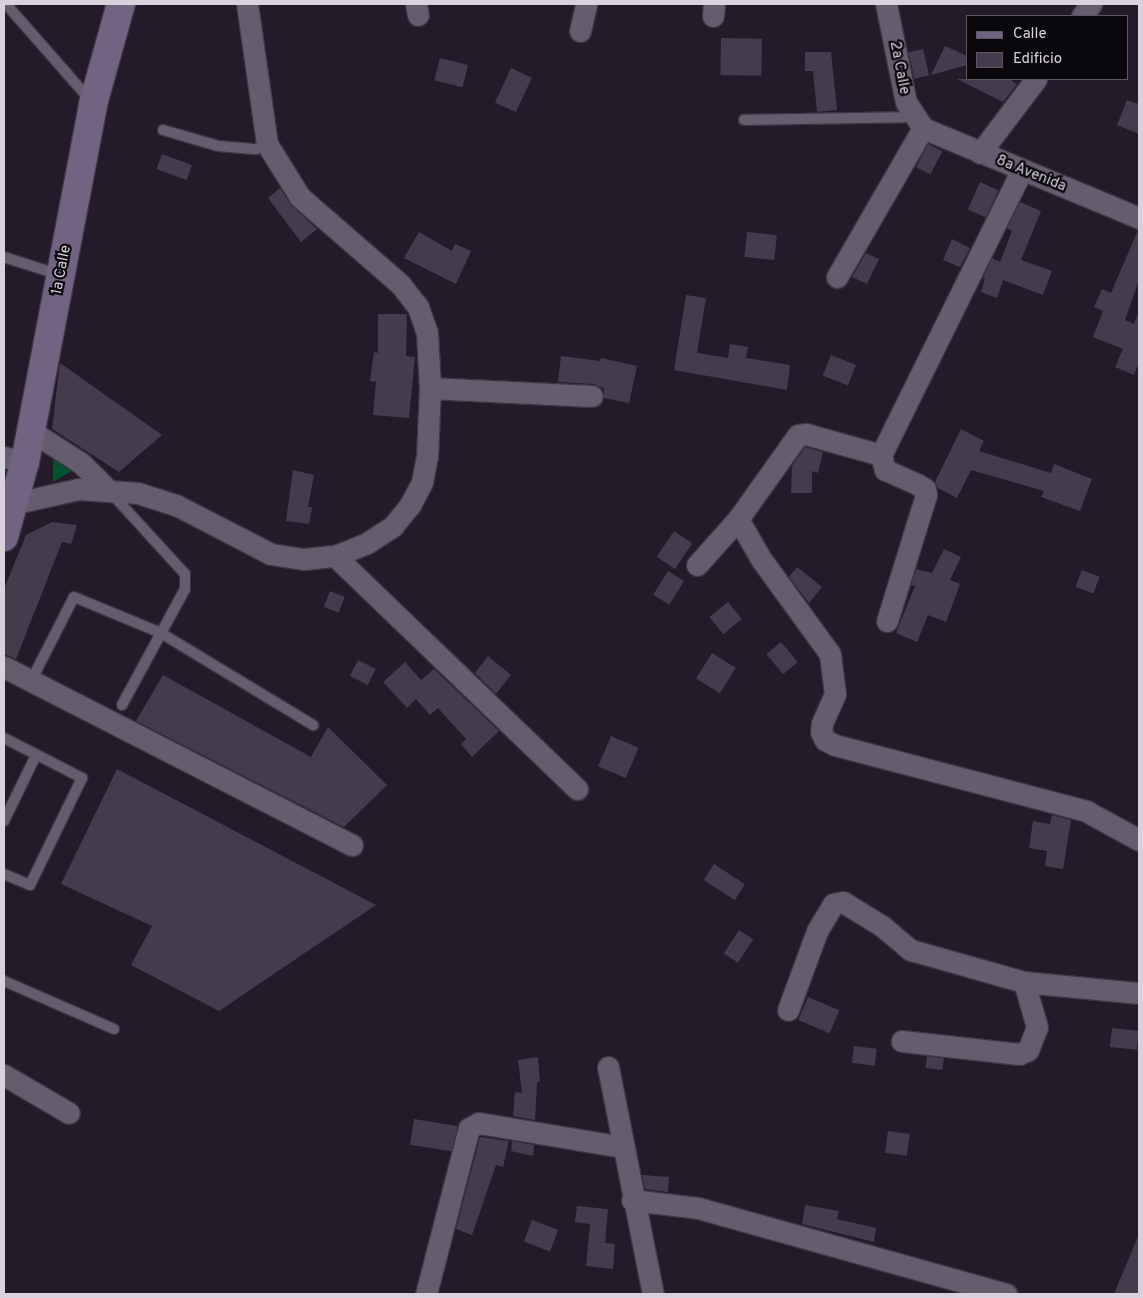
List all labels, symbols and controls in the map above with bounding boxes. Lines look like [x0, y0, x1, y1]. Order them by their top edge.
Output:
legend [966, 15, 1128, 80]
text: Calle [1013, 25, 1047, 44]
street label: 2a Calle [885, 40, 913, 96]
text: Edificio [1013, 50, 1062, 69]
street label: 8a Avenida [993, 152, 1069, 196]
street label: 1a Calle [48, 244, 76, 296]

